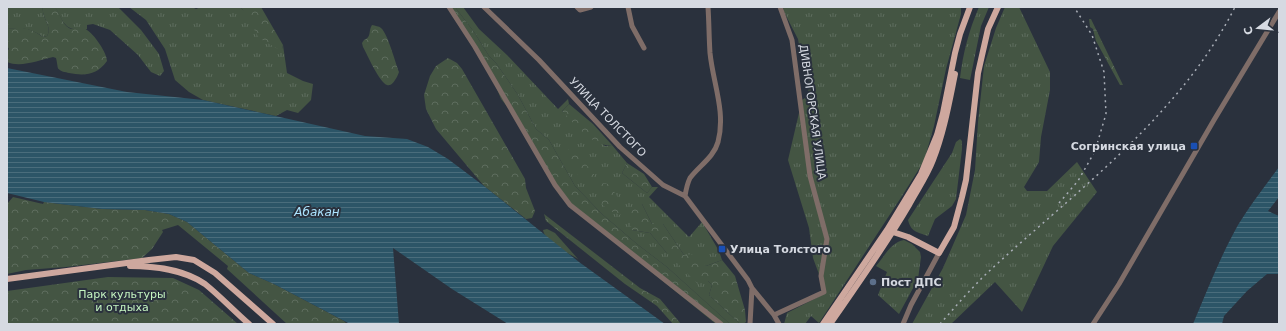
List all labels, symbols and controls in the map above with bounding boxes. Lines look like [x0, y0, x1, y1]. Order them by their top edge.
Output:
north arrow [1238, 8, 1278, 48]
text: С [1242, 25, 1256, 36]
street label: ДИВНОГОРСКАЯ УЛИЦА [797, 43, 829, 181]
street label: УЛИЦА ТОЛСТОГО [567, 75, 649, 160]
place label: Согринская улица [1071, 140, 1186, 153]
marker: Согринская улица [1189, 141, 1199, 151]
water label: Абакан [293, 205, 340, 219]
place label: Улица Толстого [730, 243, 831, 256]
marker: Улица Толстого [717, 244, 727, 254]
place label: Пост ДПС [881, 276, 942, 289]
marker: Пост ДПС [868, 277, 878, 287]
park label: Парк культуры и отдыха [78, 288, 166, 314]

